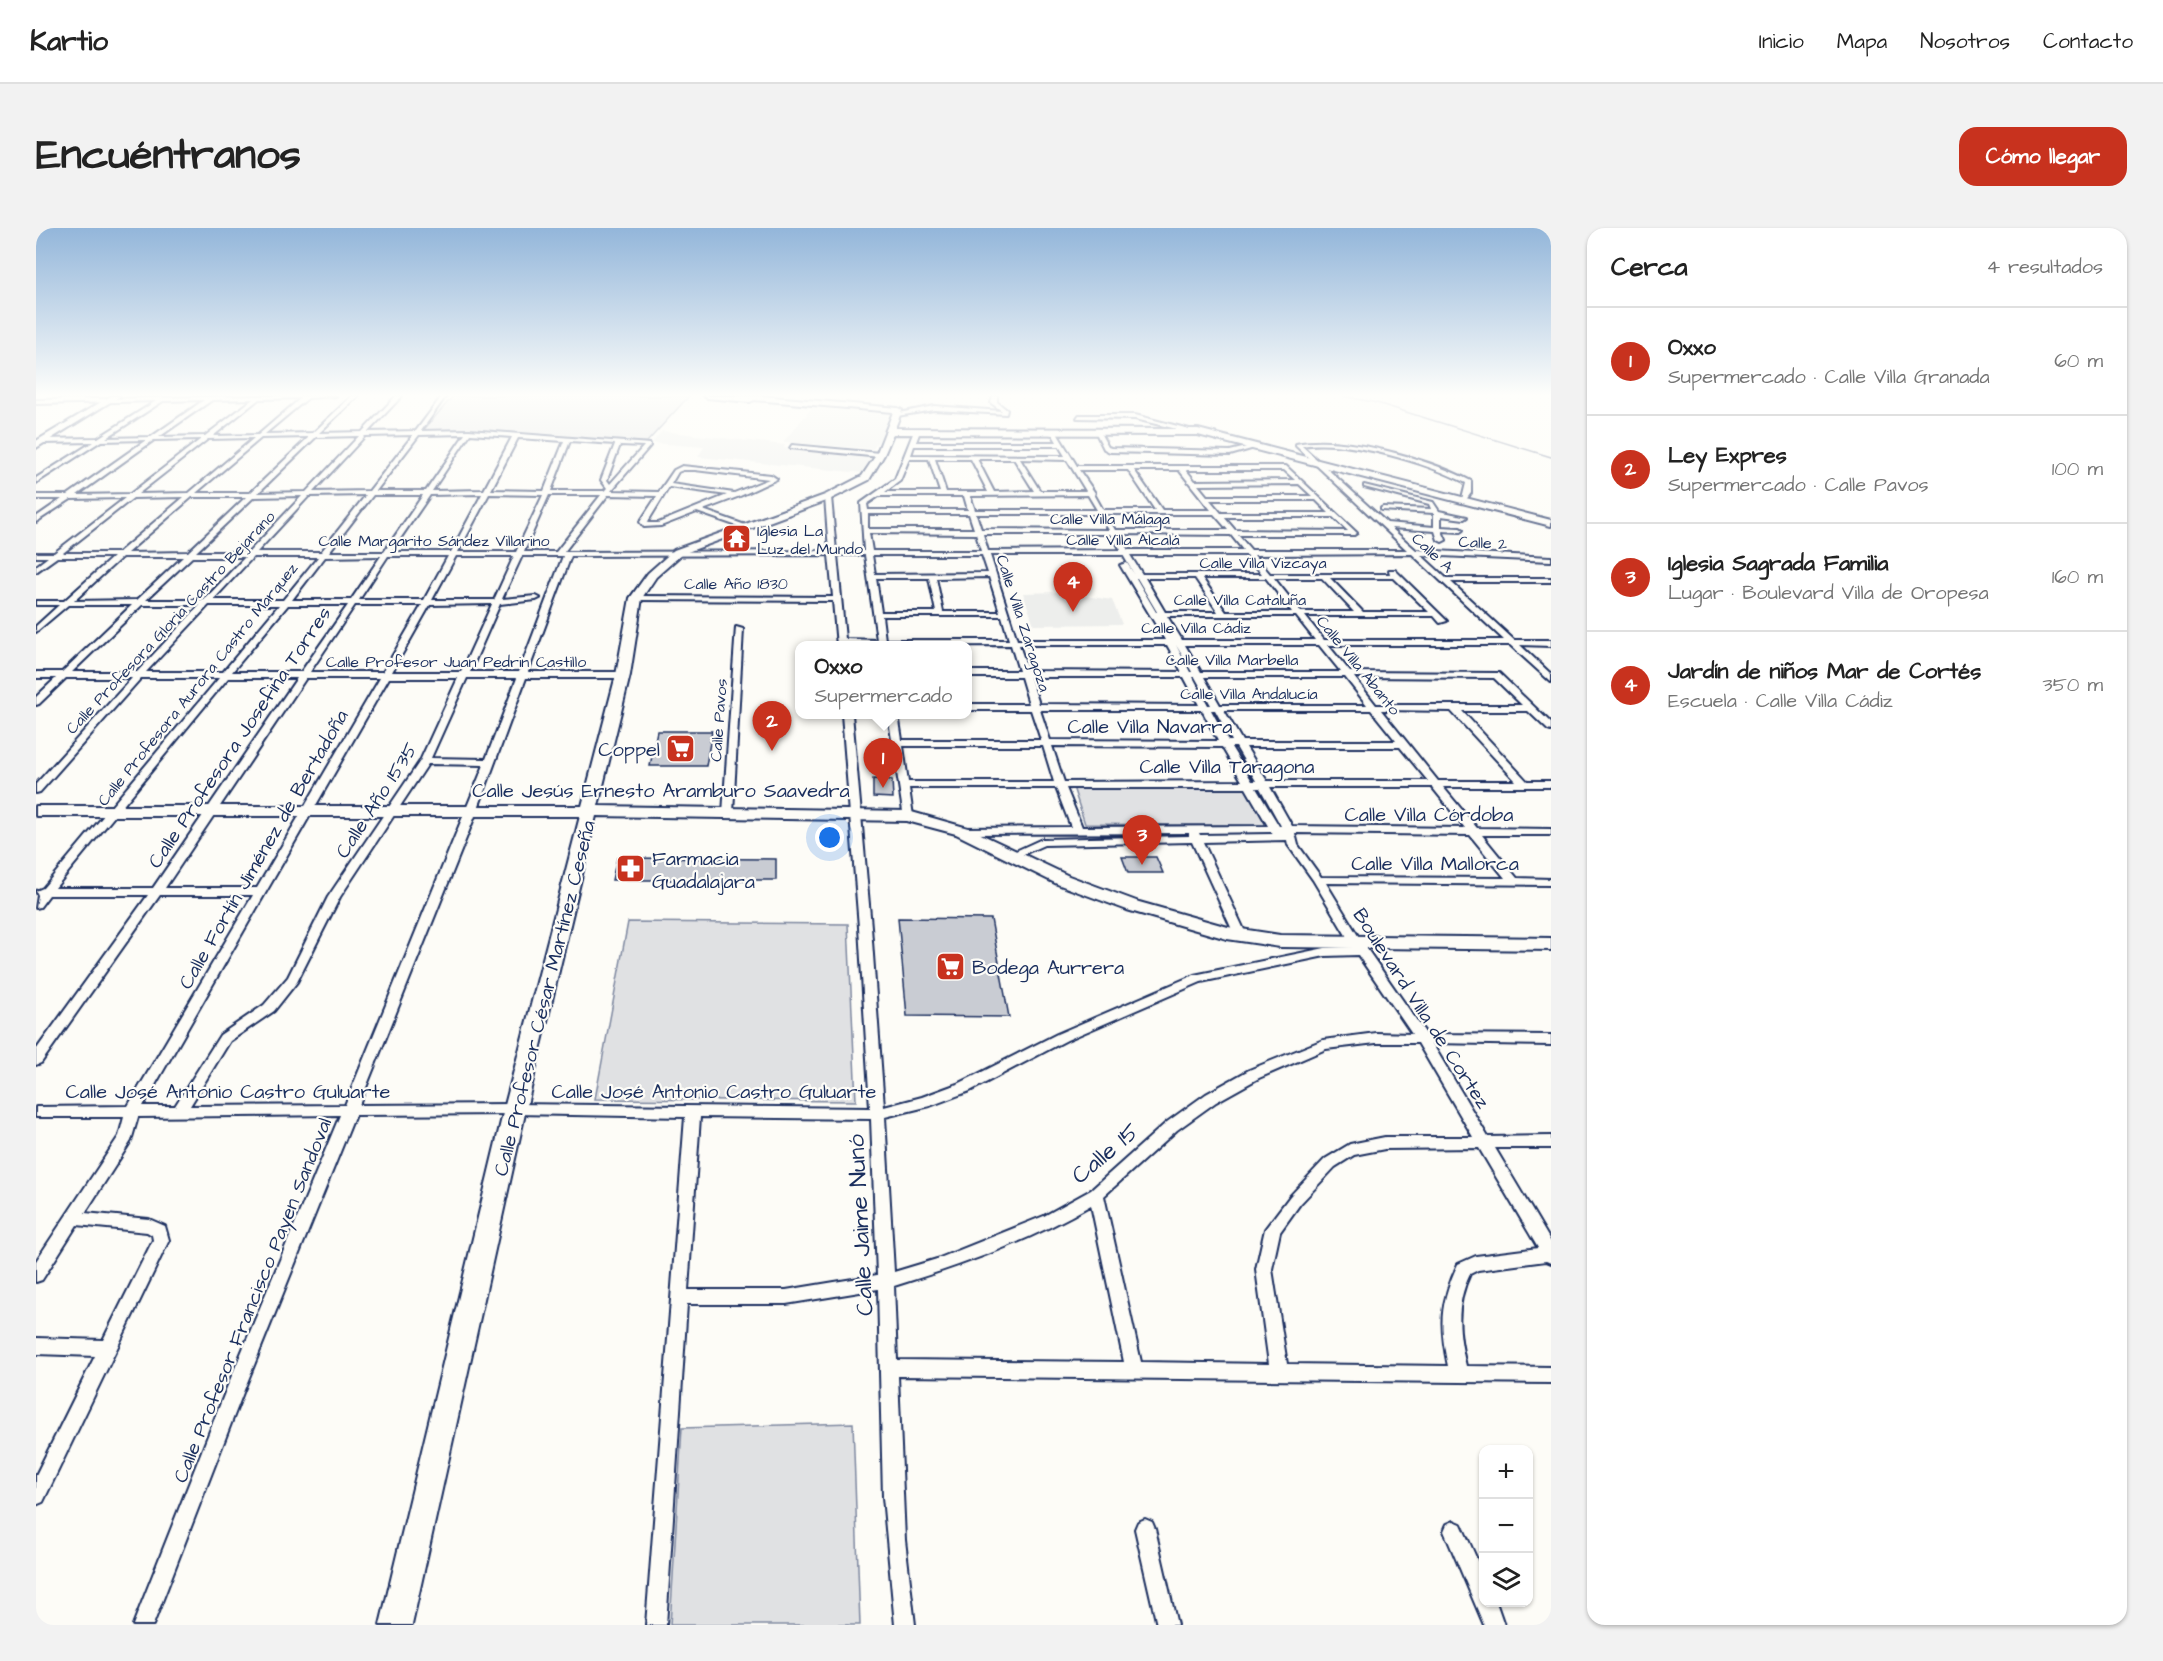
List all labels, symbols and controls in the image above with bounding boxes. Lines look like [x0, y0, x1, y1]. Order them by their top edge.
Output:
text: Kartio [30, 22, 108, 61]
text: Inicio [1759, 27, 1804, 56]
text: Mapa [1837, 27, 1887, 56]
text: Nosotros [1920, 27, 2010, 56]
text: Contacto [2043, 27, 2133, 56]
text: Encuéntranos [36, 127, 301, 185]
button: Cómo llegar [1959, 127, 2127, 186]
text: Cerca [1611, 249, 1688, 285]
text: 4 resultados [1986, 253, 2103, 281]
text: Oxxo [1668, 332, 1716, 363]
text: 1 [1629, 347, 1632, 375]
text: 60 m [2054, 347, 2103, 375]
text: Supermercado · Calle Villa Granada [1668, 363, 1990, 391]
text: Ley Expres [1668, 440, 1787, 471]
text: 2 [1625, 455, 1636, 483]
text: 100 m [2052, 455, 2103, 483]
text: Supermercado · Calle Pavos [1668, 471, 1929, 499]
street label: Calle Profesora Gloria Castro Bejarano [61, 506, 280, 739]
street label: Calle Villa Málaga [1050, 508, 1170, 531]
place label: Iglesia La Luz del Mundo [757, 520, 863, 560]
temple icon: Iglesia La Luz del Mundo [720, 523, 752, 555]
street label: Calle A [1407, 528, 1458, 578]
street label: Calle Villa Alcalá [1066, 529, 1180, 551]
street label: Calle Margarito Sández Villarino [319, 530, 549, 553]
street label: Calle 2 [1458, 531, 1508, 555]
text: Iglesia Sagrada Familia [1668, 548, 1889, 579]
street label: Calle Villa Zaragoza [990, 552, 1056, 695]
street label: Calle Villa Vizcaya [1199, 552, 1327, 575]
street label: Calle Profesora Aurora Castro Marquez [93, 558, 303, 811]
pin: 4 [1054, 562, 1092, 612]
text: 3 [1625, 563, 1636, 591]
text: 160 m [2052, 563, 2103, 591]
street label: Calle Año 1830 [684, 573, 788, 595]
text: Lugar · Boulevard Villa de Oropesa [1668, 579, 1989, 607]
street label: Calle Villa Cataluña [1174, 589, 1306, 611]
street label: Calle Profesora Josefina Torres [142, 601, 338, 874]
street label: Calle Villa Abanto [1311, 611, 1405, 720]
street label: Calle Villa Cádiz [1141, 617, 1251, 639]
popup [795, 641, 972, 719]
street label: Calle Villa Marbella [1166, 649, 1298, 671]
street label: Calle Profesor Juan Pedrin Castillo [326, 651, 586, 673]
text: Oxxo [815, 651, 862, 682]
text: Jardín de niños Mar de Cortés [1668, 656, 1981, 687]
text: 4 [1624, 671, 1637, 699]
text: 350 m [2042, 671, 2103, 699]
street label: Calle Pavos [705, 678, 733, 762]
text: Supermercado [815, 682, 952, 710]
street label: Calle Villa Andalucía [1180, 683, 1318, 705]
text: Escuela · Calle Villa Cádiz [1668, 687, 1893, 715]
pin: 2 [752, 702, 792, 751]
street label: Calle Fortín Jiménez de Bertadoña [172, 705, 356, 994]
street label: Calle Villa Navarra [1068, 713, 1233, 741]
supermarket icon: Coppel [665, 733, 697, 765]
place label: Coppel [598, 736, 660, 764]
street label: Calle Año 1535 [329, 737, 425, 864]
pin: 1 [864, 738, 902, 788]
street label: Calle Villa Taragona [1139, 753, 1315, 782]
street label: Calle Jesús Ernesto Aramburo Saavedra [472, 777, 850, 805]
street label: Calle Villa Córdoba [1345, 801, 1513, 829]
pin: 3 [1122, 816, 1162, 865]
street label: Calle Profesor César Martínez Ceseña [487, 818, 603, 1179]
your location [815, 823, 844, 852]
place label: Farmacia Guadalajara [652, 845, 755, 896]
street label: Calle Villa Mallorca [1351, 850, 1519, 878]
pharmacy icon: Farmacia Guadalajara [615, 853, 647, 885]
street label: Boulevard Villa de Cortez [1346, 903, 1497, 1114]
supermarket icon: Bodega Aurrera [935, 951, 967, 983]
place label: Bodega Aurrera [972, 954, 1124, 983]
street label: Calle José Antonio Castro Guluarte [66, 1078, 391, 1106]
street label: Calle José Antonio Castro Guluarte [552, 1078, 877, 1106]
street label: Calle Profesor Francisco Payen Sandoval [167, 1114, 340, 1487]
street label: Calle 15 [1064, 1115, 1147, 1192]
street label: Calle Jaime Nunó [839, 1133, 883, 1317]
map controls [1479, 1445, 1533, 1607]
button: + [1479, 1445, 1533, 1499]
button: − [1479, 1499, 1533, 1553]
button: layers [1479, 1553, 1533, 1607]

